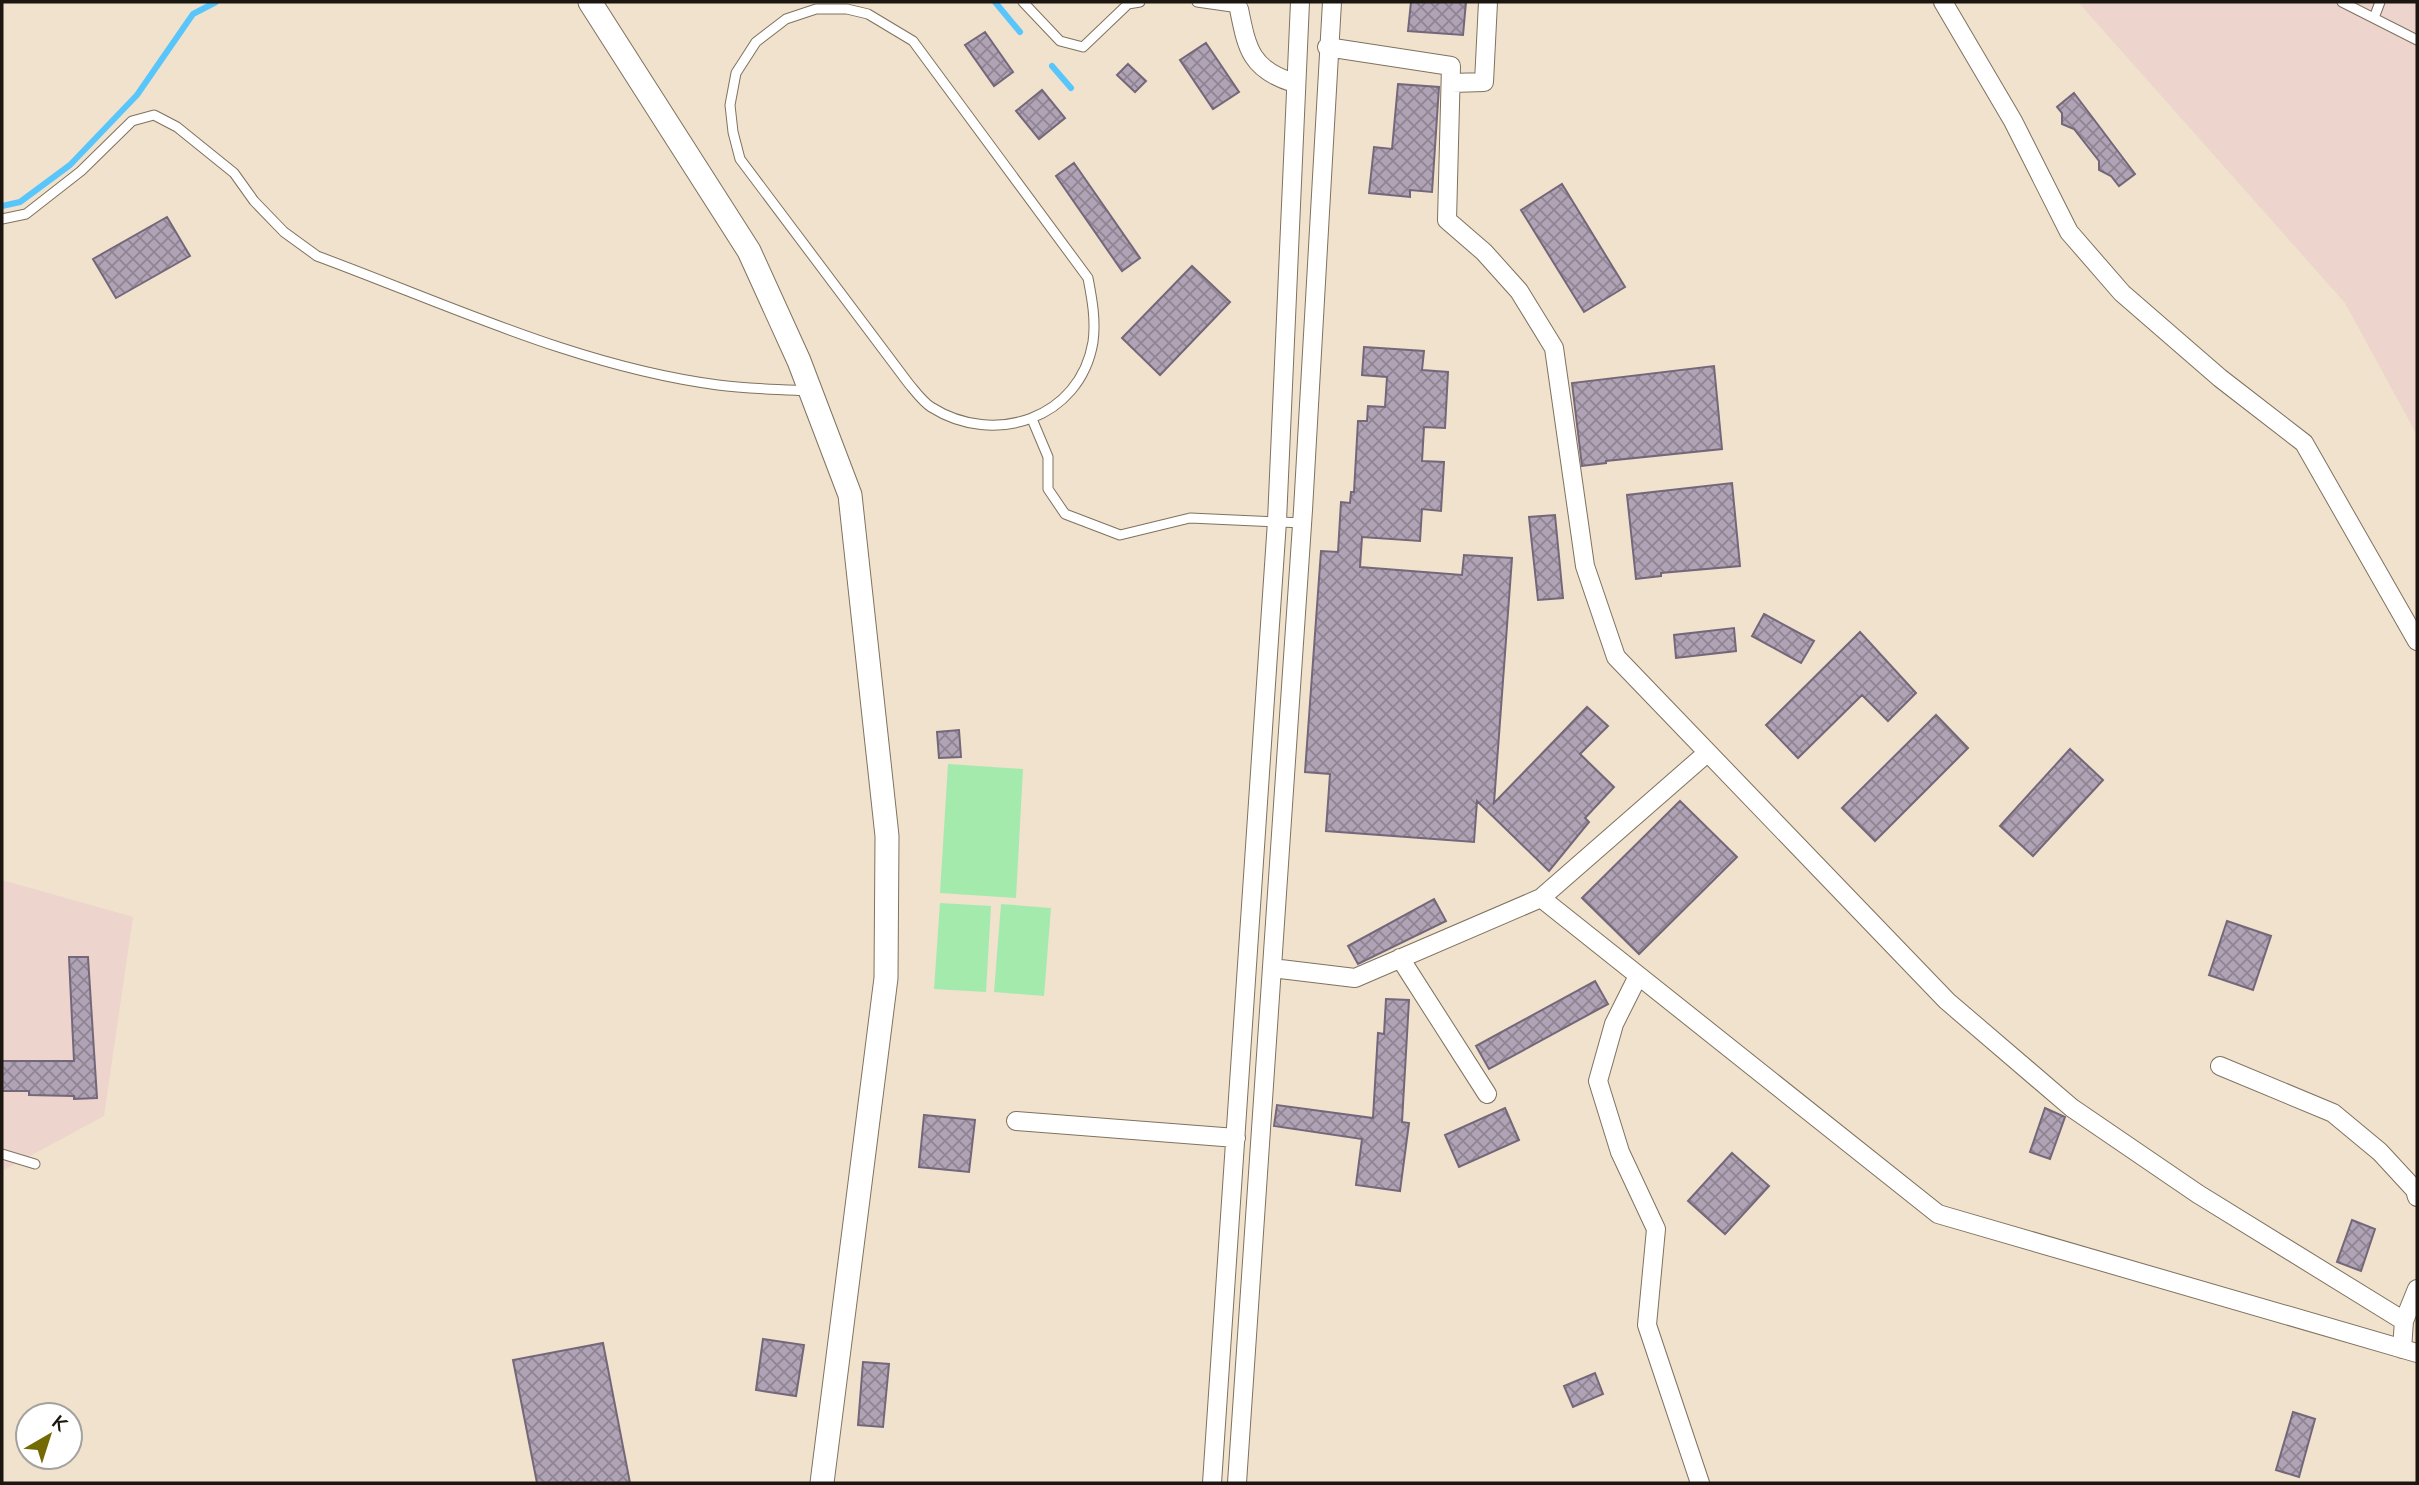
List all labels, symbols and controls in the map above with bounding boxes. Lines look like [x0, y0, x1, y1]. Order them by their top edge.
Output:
north arrow [14, 1401, 84, 1471]
text: K [46, 1409, 73, 1439]

